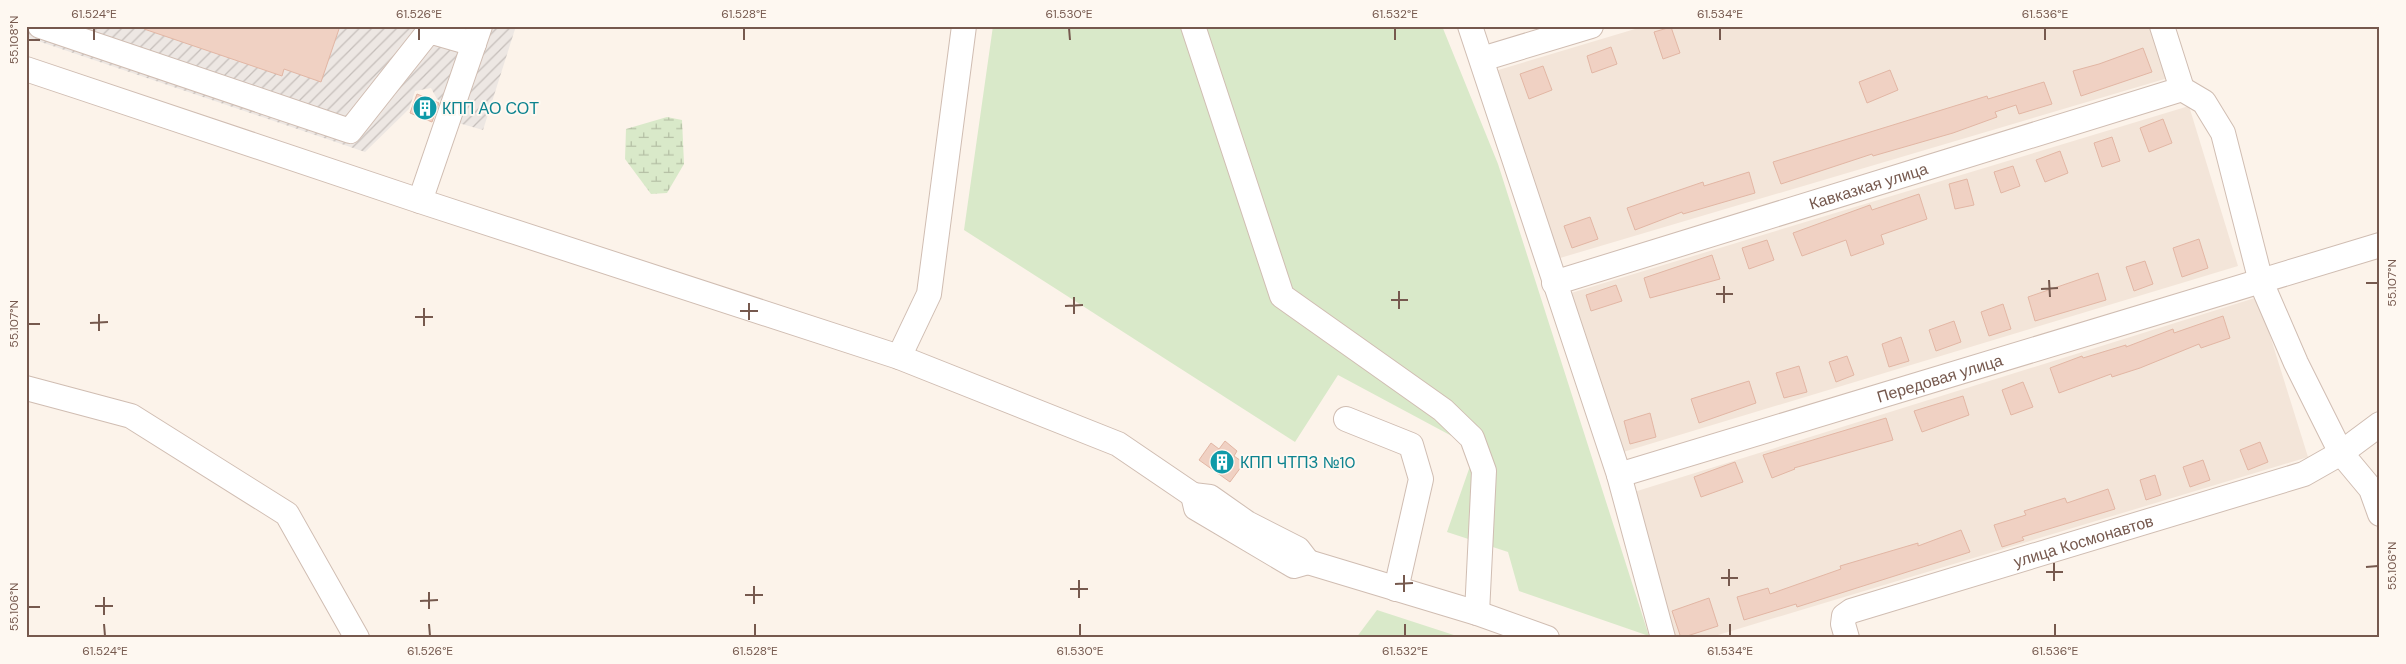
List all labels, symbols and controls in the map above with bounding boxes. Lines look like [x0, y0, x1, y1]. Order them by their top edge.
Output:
text: 61.524°E [71, 6, 117, 22]
text: 61.526°E [396, 6, 442, 22]
text: 61.528°E [721, 6, 767, 22]
text: 61.530°E [1045, 6, 1093, 22]
text: 61.532°E [1372, 6, 1418, 22]
text: 61.534°E [1697, 6, 1743, 22]
text: 61.536°E [2022, 6, 2068, 22]
text: 55.108°N [6, 16, 22, 64]
building icon: КПП АО СОТ [412, 95, 438, 121]
place label: КПП АО СОТ [442, 98, 539, 119]
street label: Кавказкая улица [1806, 158, 1931, 215]
text: 55.107°N [2384, 259, 2400, 307]
text: 55.107°N [6, 300, 22, 348]
street label: Передовая улица [1874, 350, 2005, 407]
building icon: КПП ЧТПЗ №10 [1209, 449, 1235, 475]
place label: КПП ЧТПЗ №10 [1240, 452, 1356, 473]
street label: улица Космонавтов [2011, 510, 2156, 572]
text: 55.106°N [2384, 542, 2400, 590]
text: 55.106°N [6, 583, 22, 631]
text: 61.524°E [82, 643, 128, 659]
text: 61.526°E [407, 643, 453, 659]
text: 61.528°E [732, 643, 778, 659]
text: 61.530°E [1056, 643, 1104, 659]
text: 61.532°E [1382, 643, 1428, 659]
text: 61.534°E [1707, 643, 1753, 659]
text: 61.536°E [2032, 643, 2078, 659]

